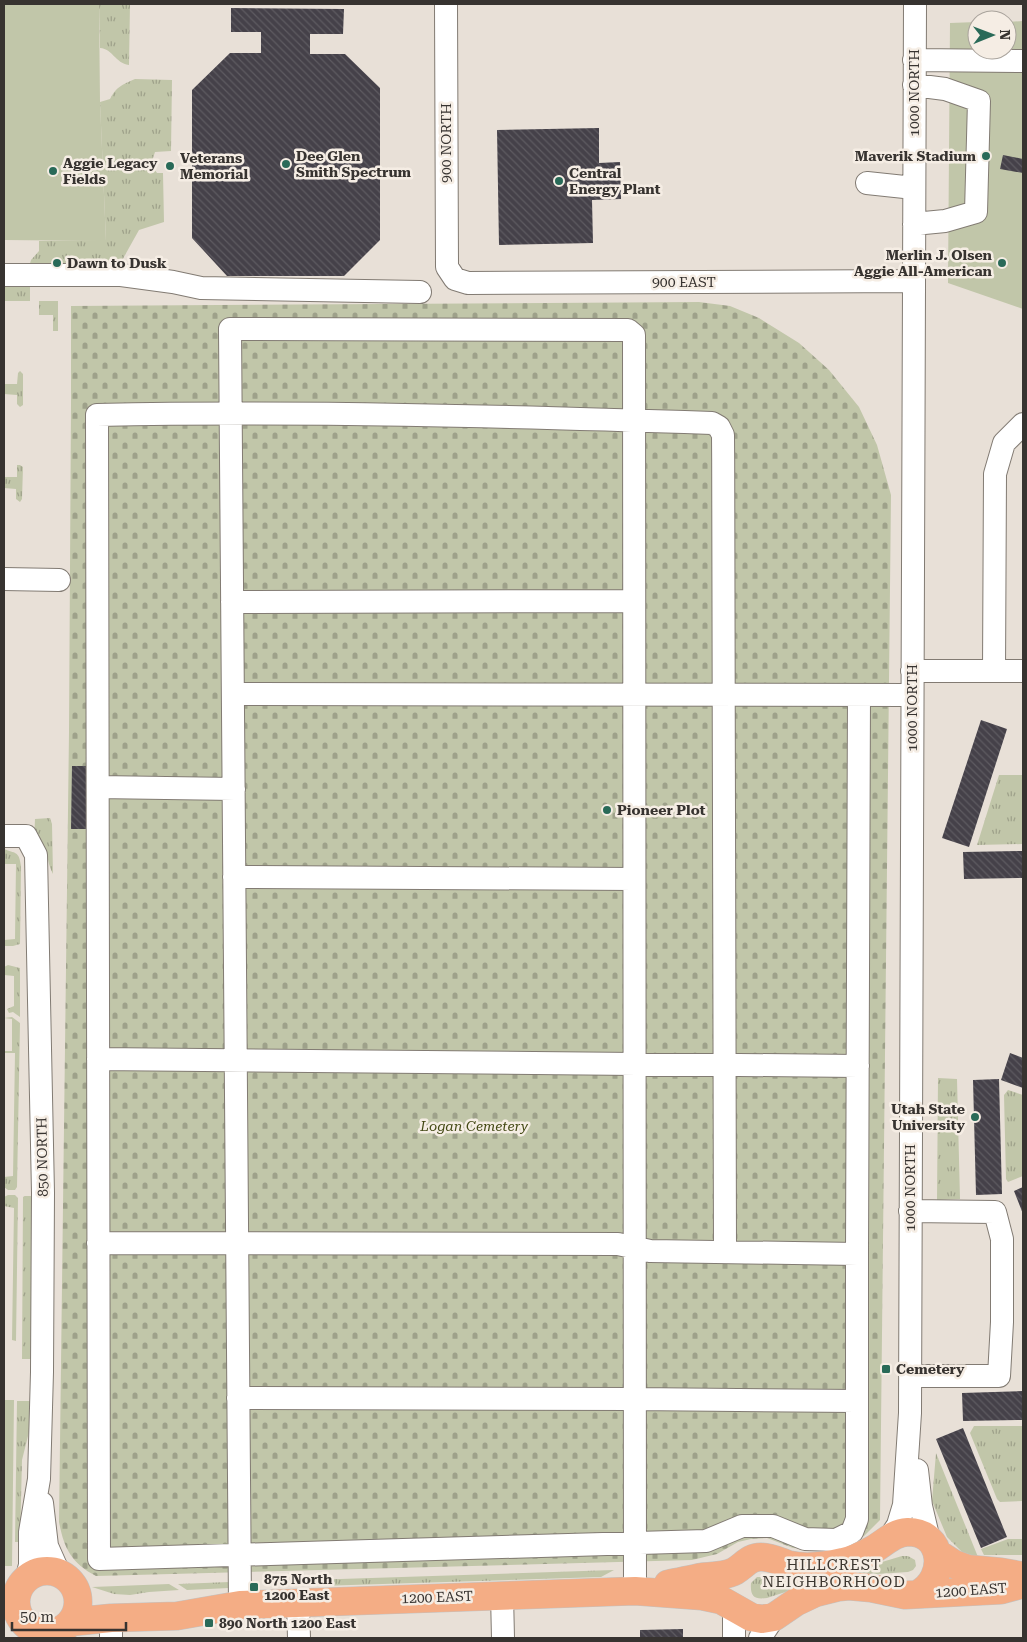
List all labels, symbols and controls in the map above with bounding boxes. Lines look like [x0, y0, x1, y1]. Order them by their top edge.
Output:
north arrow [967, 10, 1017, 60]
text: N [997, 29, 1013, 41]
street label: 1000 NORTH [906, 49, 922, 137]
street label: 900 NORTH [438, 103, 454, 183]
place label: Dee Glen Smith Spectrum [296, 148, 412, 180]
place label: Maverik Stadium [855, 148, 977, 164]
place label: Veterans Memorial [180, 150, 248, 182]
marker: Maverik Stadium [980, 150, 992, 162]
place label: Aggie Legacy Fields [63, 155, 158, 187]
marker: Dee Glen Smith Spectrum [280, 158, 292, 170]
marker: Veterans Memorial [164, 160, 176, 172]
marker: Aggie Legacy Fields [47, 165, 59, 177]
place label: Central Energy Plant [569, 165, 661, 197]
marker: Central Energy Plant [553, 175, 565, 187]
place label: Merlin J. Olsen Aggie All-American [854, 247, 993, 279]
place label: Dawn to Dusk [67, 255, 167, 271]
marker: Dawn to Dusk [51, 257, 63, 269]
marker: Merlin J. Olsen Aggie All-American [996, 257, 1008, 269]
street label: 900 EAST [652, 274, 716, 290]
street label: 1000 NORTH [904, 664, 920, 752]
place label: Pioneer Plot [617, 802, 706, 818]
marker: Pioneer Plot [601, 804, 613, 816]
place label: Utah State University [891, 1101, 966, 1133]
marker: Utah State University [969, 1111, 981, 1123]
street label: 850 NORTH [33, 1117, 51, 1197]
park label: Logan Cemetery [419, 1118, 529, 1134]
street label: 1000 NORTH [902, 1144, 918, 1232]
place label: Cemetery [896, 1361, 965, 1377]
marker: Cemetery [880, 1363, 892, 1375]
district label: HILLCREST NEIGHBORHOOD [762, 1556, 906, 1591]
place label: 875 North 1200 East [264, 1571, 333, 1603]
street label: 1200 EAST [935, 1580, 1007, 1600]
marker: 875 North 1200 East [248, 1581, 260, 1593]
street label: 1200 EAST [401, 1588, 473, 1606]
scale bar [12, 1600, 126, 1632]
text: 50 m [20, 1608, 55, 1626]
place label: 890 North 1200 East [219, 1615, 356, 1631]
marker: 890 North 1200 East [203, 1617, 215, 1629]

